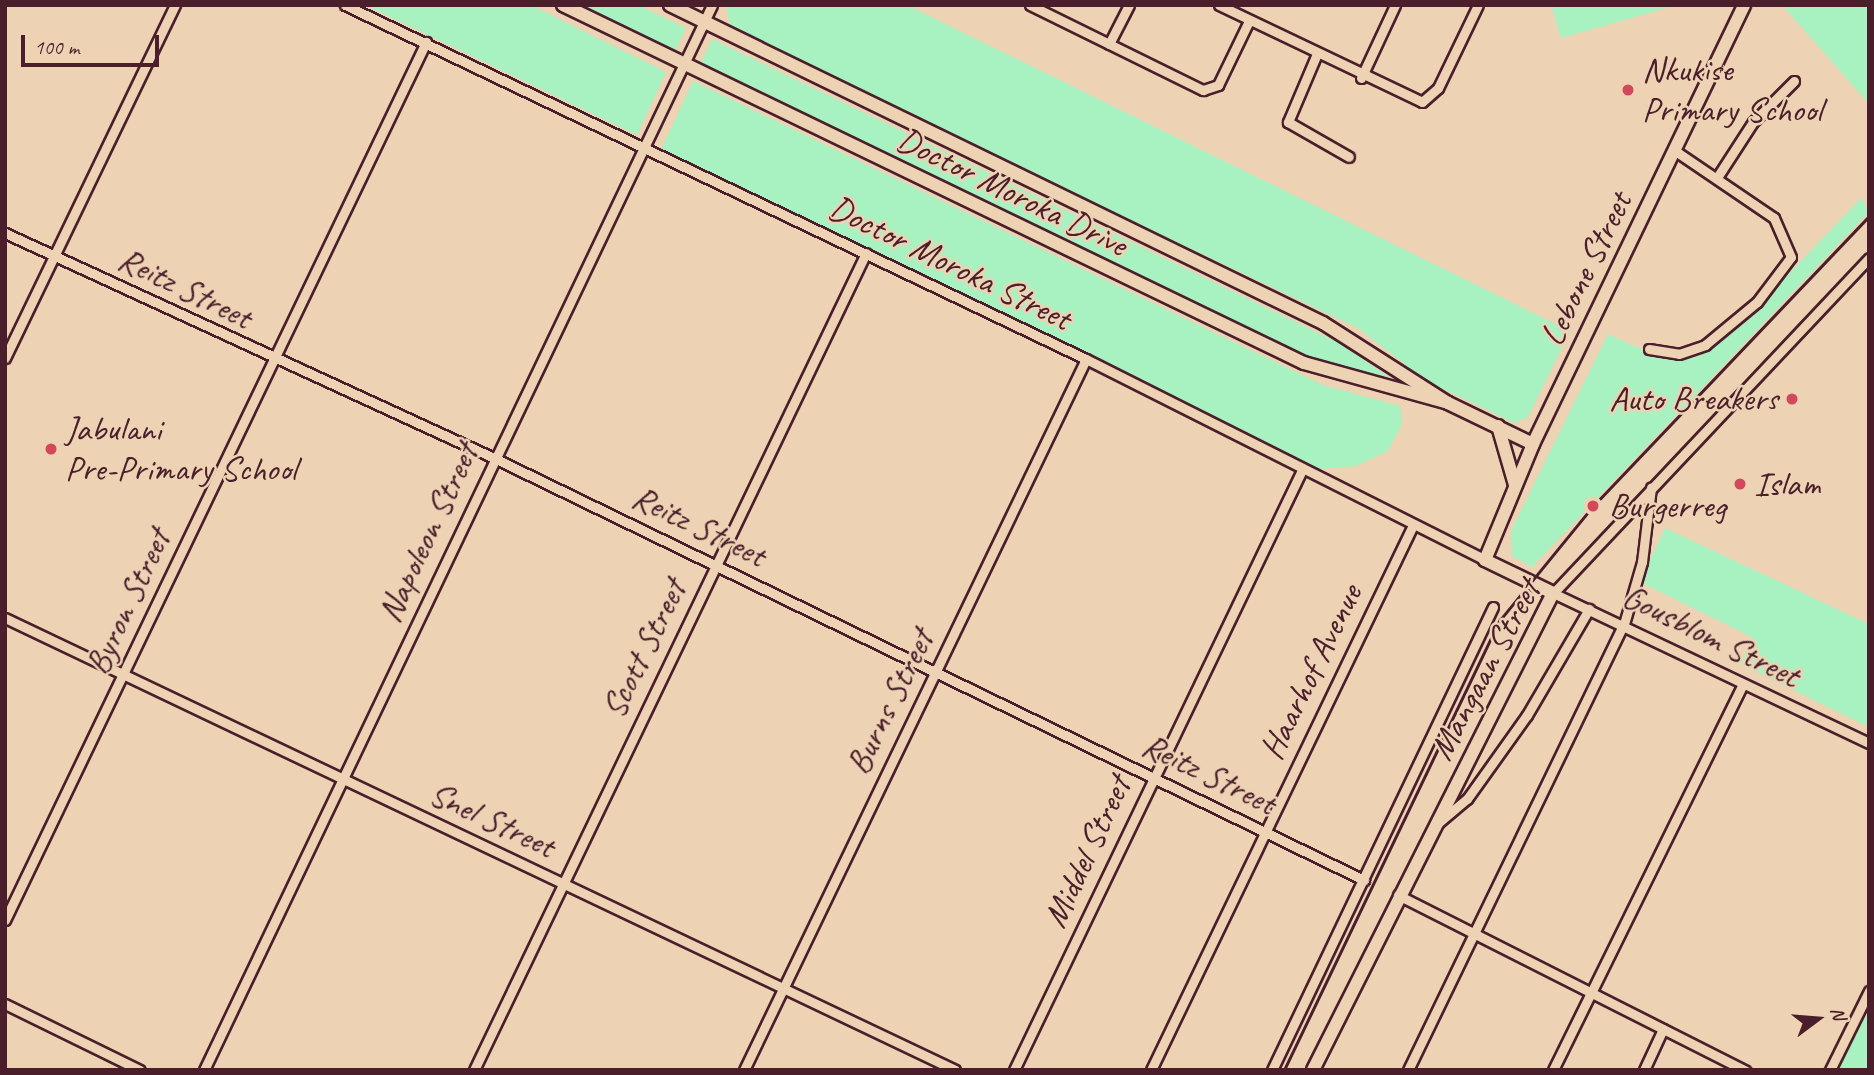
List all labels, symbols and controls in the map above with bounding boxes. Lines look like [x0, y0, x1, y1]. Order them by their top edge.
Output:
scale bar [24, 21, 163, 65]
text: 100 m [34, 34, 79, 60]
place label: Nkukise Primary School [1642, 49, 1821, 131]
marker: Nkukise Primary School [1620, 82, 1636, 98]
street label: Doctor Moroka Drive [890, 118, 1134, 266]
street label: Lebone Street [1531, 185, 1641, 353]
street label: Doctor Moroka Street [822, 186, 1078, 340]
street label: Reitz Street [111, 238, 259, 338]
place label: Auto Breakers [1611, 378, 1778, 420]
marker: Auto Breakers [1784, 391, 1800, 407]
place label: Jabulani Pre-Primary School [65, 408, 296, 490]
street label: Napoleon Street [368, 437, 488, 629]
marker: Jabulani Pre-Primary School [43, 441, 59, 457]
place label: Islam [1754, 463, 1820, 505]
street label: Reitz Street [625, 476, 773, 576]
marker: Islam [1732, 476, 1748, 492]
place label: Burgerreg [1609, 485, 1726, 527]
marker: Burgerreg [1583, 496, 1603, 516]
street label: Byron Street [76, 523, 180, 681]
street label: Scott Street [592, 573, 696, 725]
street label: Mangaan Street [1420, 573, 1550, 767]
street label: Gousblom Street [1615, 575, 1807, 697]
street label: Haarhof Avenue [1251, 578, 1371, 766]
street label: Burns Street [837, 623, 943, 781]
street label: Reitz Street [1135, 724, 1283, 824]
street label: Middel Street [1034, 770, 1140, 934]
street label: Snel Street [422, 773, 562, 867]
north arrow [1783, 984, 1853, 1054]
text: N [1825, 1004, 1851, 1022]

